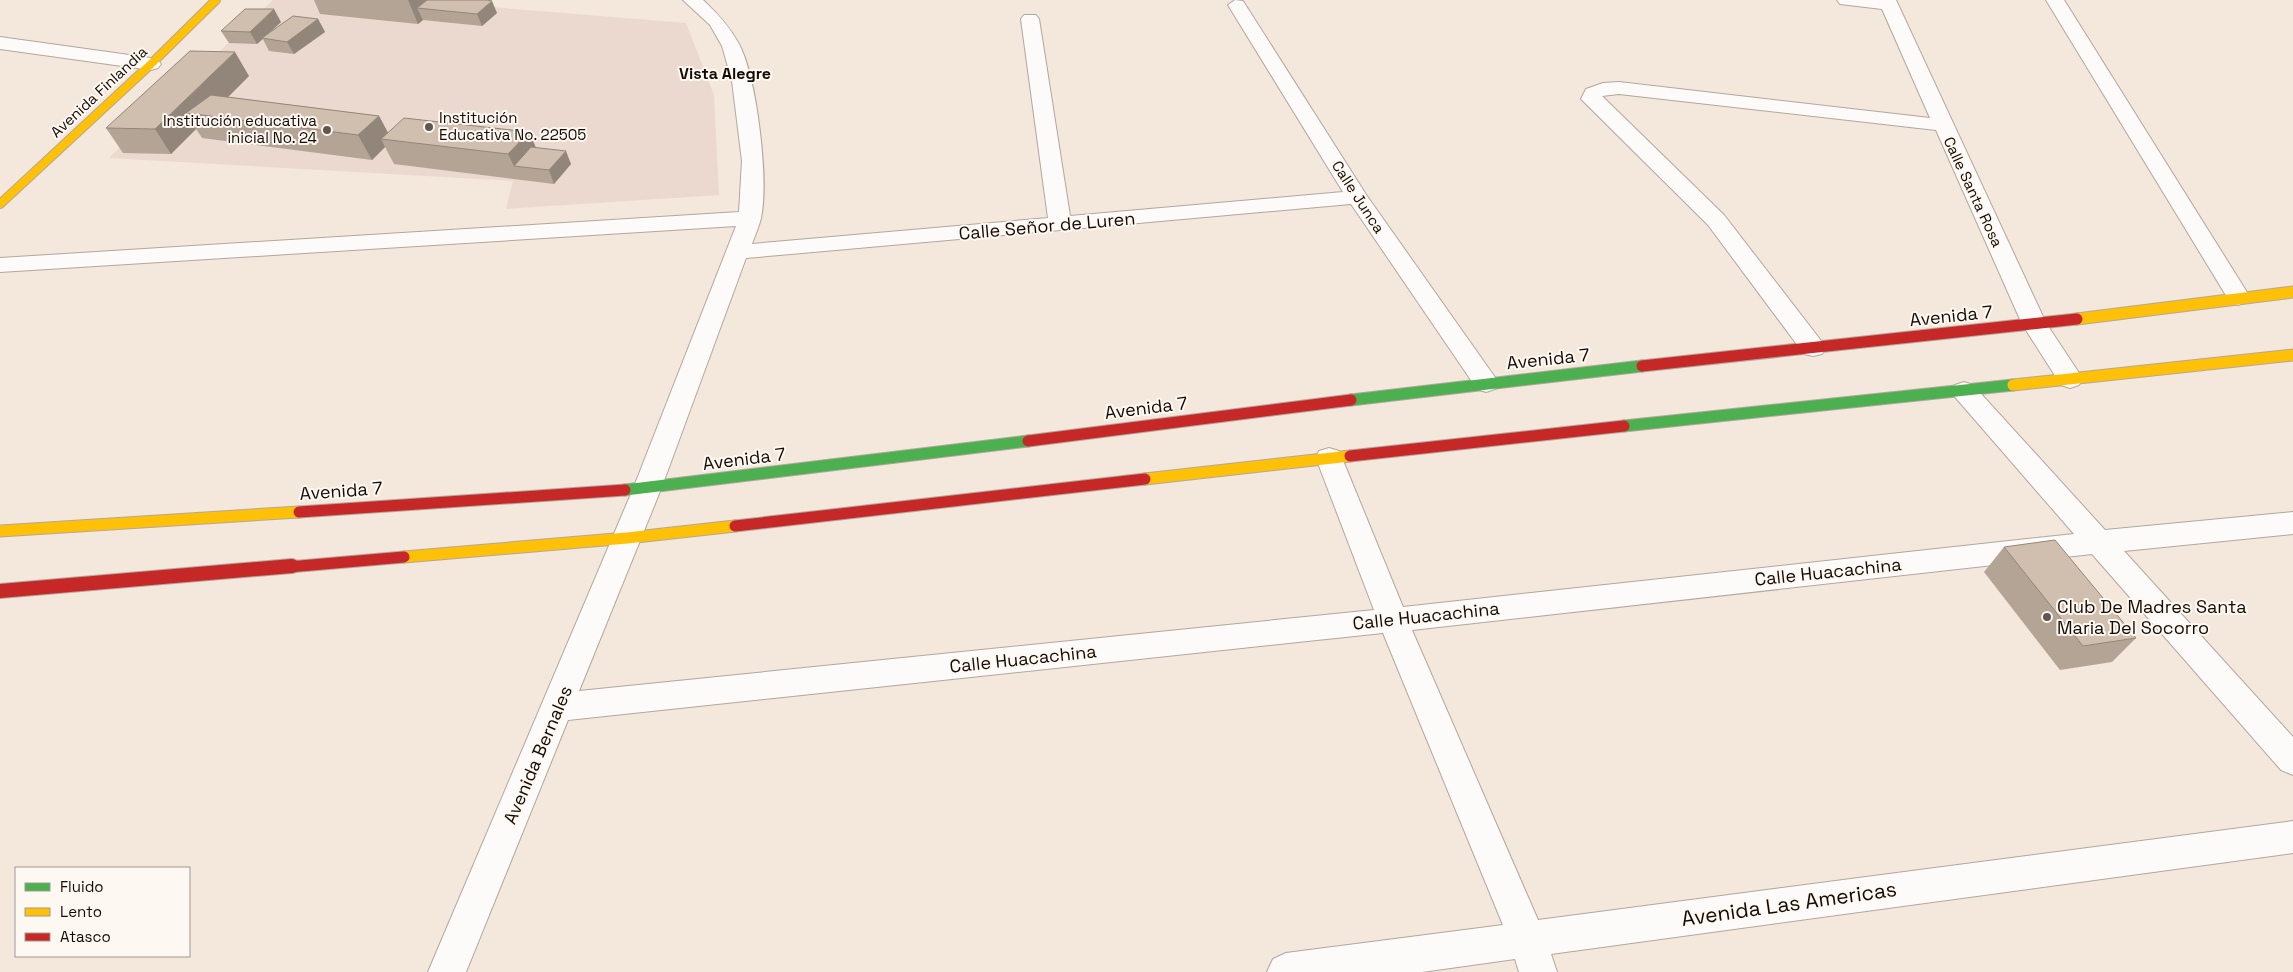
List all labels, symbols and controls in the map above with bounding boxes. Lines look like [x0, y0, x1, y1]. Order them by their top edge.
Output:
street label: Avenida Finlandia [46, 42, 151, 141]
district label: Vista Alegre [679, 63, 771, 84]
place label: Institución Educativa No. 22505 [439, 108, 586, 144]
place label: Institución educativa inicial No. 24 [163, 111, 317, 147]
marker: Institución Educativa No. 22505 [423, 121, 435, 133]
marker: Institución educativa inicial No. 24 [321, 124, 333, 136]
street label: Calle Santa Rosa [1940, 134, 2008, 250]
street label: Calle Junca [1328, 157, 1389, 237]
street label: Calle Señor de Luren [958, 206, 1136, 245]
street label: Avenida 7 [1908, 300, 1994, 331]
street label: Avenida 7 [1505, 343, 1591, 374]
street label: Avenida 7 [1103, 391, 1189, 424]
street label: Avenida 7 [701, 442, 787, 475]
street label: Avenida 7 [299, 476, 383, 505]
street label: Calle Huacachina [1753, 552, 1902, 591]
place label: Club De Madres Santa Maria Del Socorro [2057, 595, 2247, 639]
street label: Calle Huacachina [1351, 596, 1500, 635]
marker: Club De Madres Santa Maria Del Socorro [2041, 611, 2053, 623]
street label: Calle Huacachina [948, 639, 1097, 678]
street label: Avenida Bernales [498, 682, 577, 828]
legend [15, 867, 190, 957]
street label: Avenida Las Americas [1679, 875, 1898, 932]
text: Fluido [60, 877, 104, 896]
text: Lento [60, 902, 102, 921]
text: Atasco [60, 927, 111, 946]

